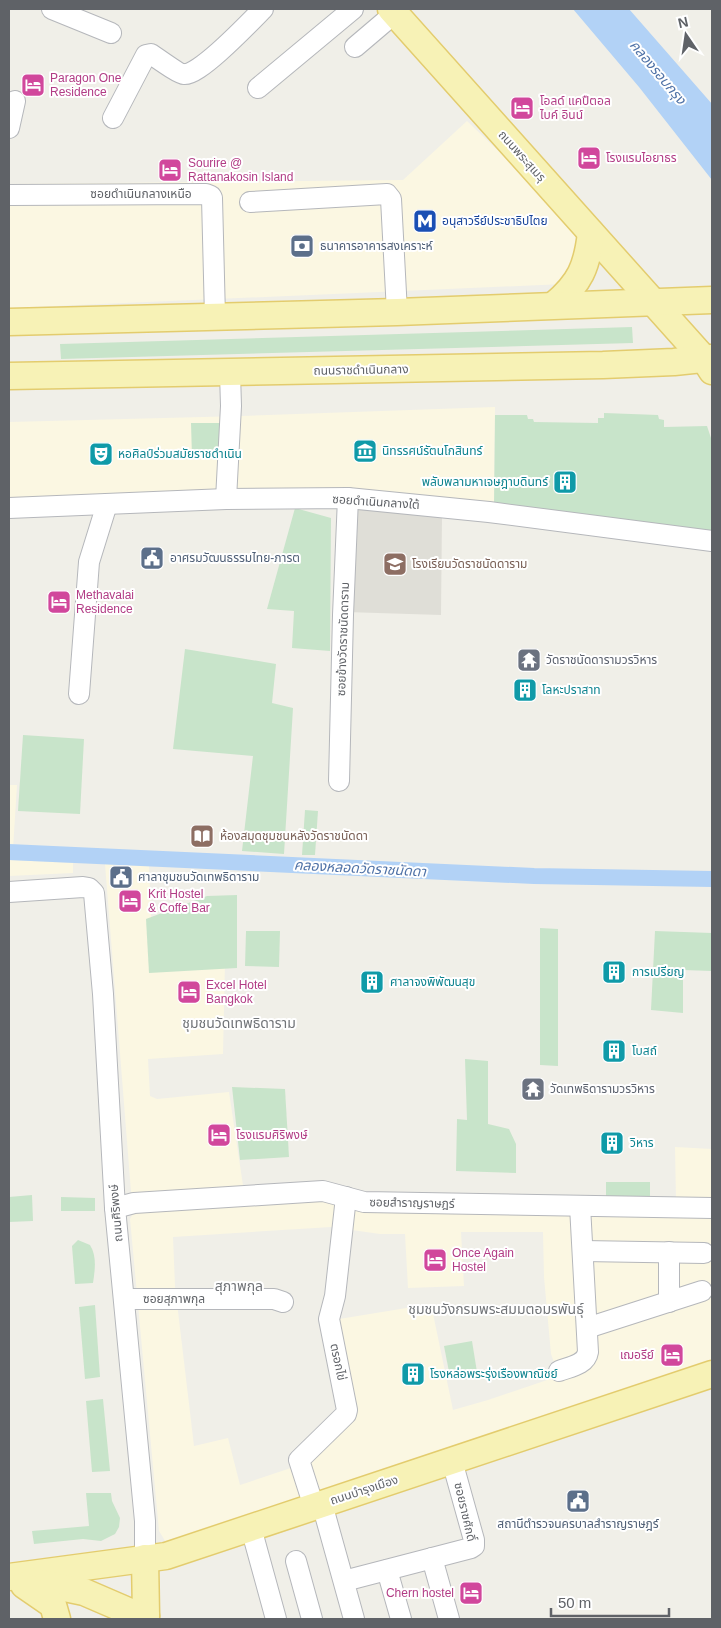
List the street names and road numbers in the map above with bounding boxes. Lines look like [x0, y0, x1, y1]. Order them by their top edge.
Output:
street label: ถนนพระสุเมรุ [495, 128, 549, 184]
street label: ซอยดำเนินกลางเหนือ [90, 187, 192, 201]
street label: ถนนราชดำเนินกลาง [313, 362, 409, 378]
street label: ซอยดำเนินกลางใต้ [332, 492, 420, 512]
street label: ซอยข้างวัดราชนัดดาราม [334, 582, 352, 696]
street label: ถนนศิริพงษ์ [106, 1183, 125, 1242]
street label: ซอยสำราญราษฎร์ [369, 1195, 455, 1211]
street label: ซอยสุภาพกุล [143, 1292, 205, 1306]
street label: ตรอกไข่ [327, 1342, 349, 1382]
street label: ถนนบำรุงเมือง [328, 1472, 400, 1508]
street label: ซอยราชศักดิ์ [451, 1481, 479, 1543]

